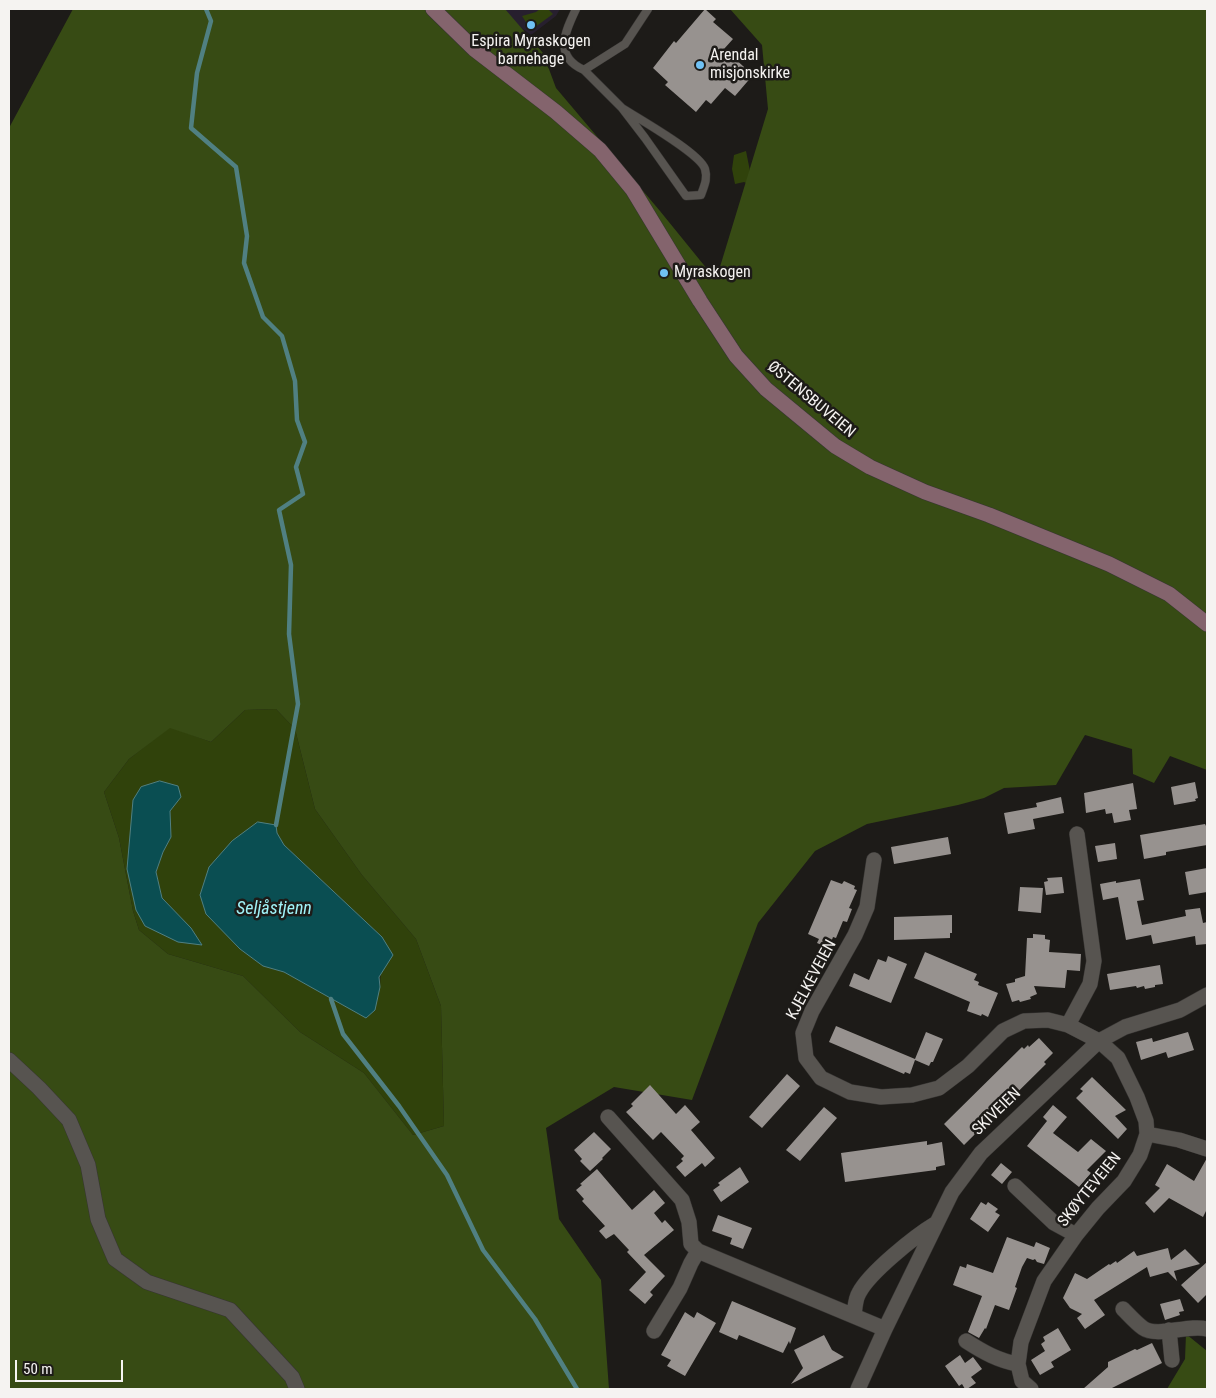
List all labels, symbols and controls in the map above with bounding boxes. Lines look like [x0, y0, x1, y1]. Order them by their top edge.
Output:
marker: Espira Myraskogen barnehage [525, 19, 537, 31]
place label: Espira Myraskogen barnehage [471, 32, 591, 70]
place label: Arendal misjonskirke [710, 46, 790, 84]
marker: Arendal misjonskirke [694, 59, 706, 71]
place label: Myraskogen [674, 263, 751, 283]
marker: Myraskogen [658, 267, 670, 279]
street label: ØSTENSBUVEIEN [763, 358, 859, 442]
water label: Seljåstjenn [236, 898, 312, 920]
street label: KJELKEVEIEN [783, 937, 841, 1023]
street label: SKIVEIEN [969, 1084, 1025, 1140]
street label: SKØYTEVEIEN [1054, 1149, 1126, 1231]
scale bar [18, 1350, 125, 1382]
text: 50 m [23, 1360, 53, 1378]

